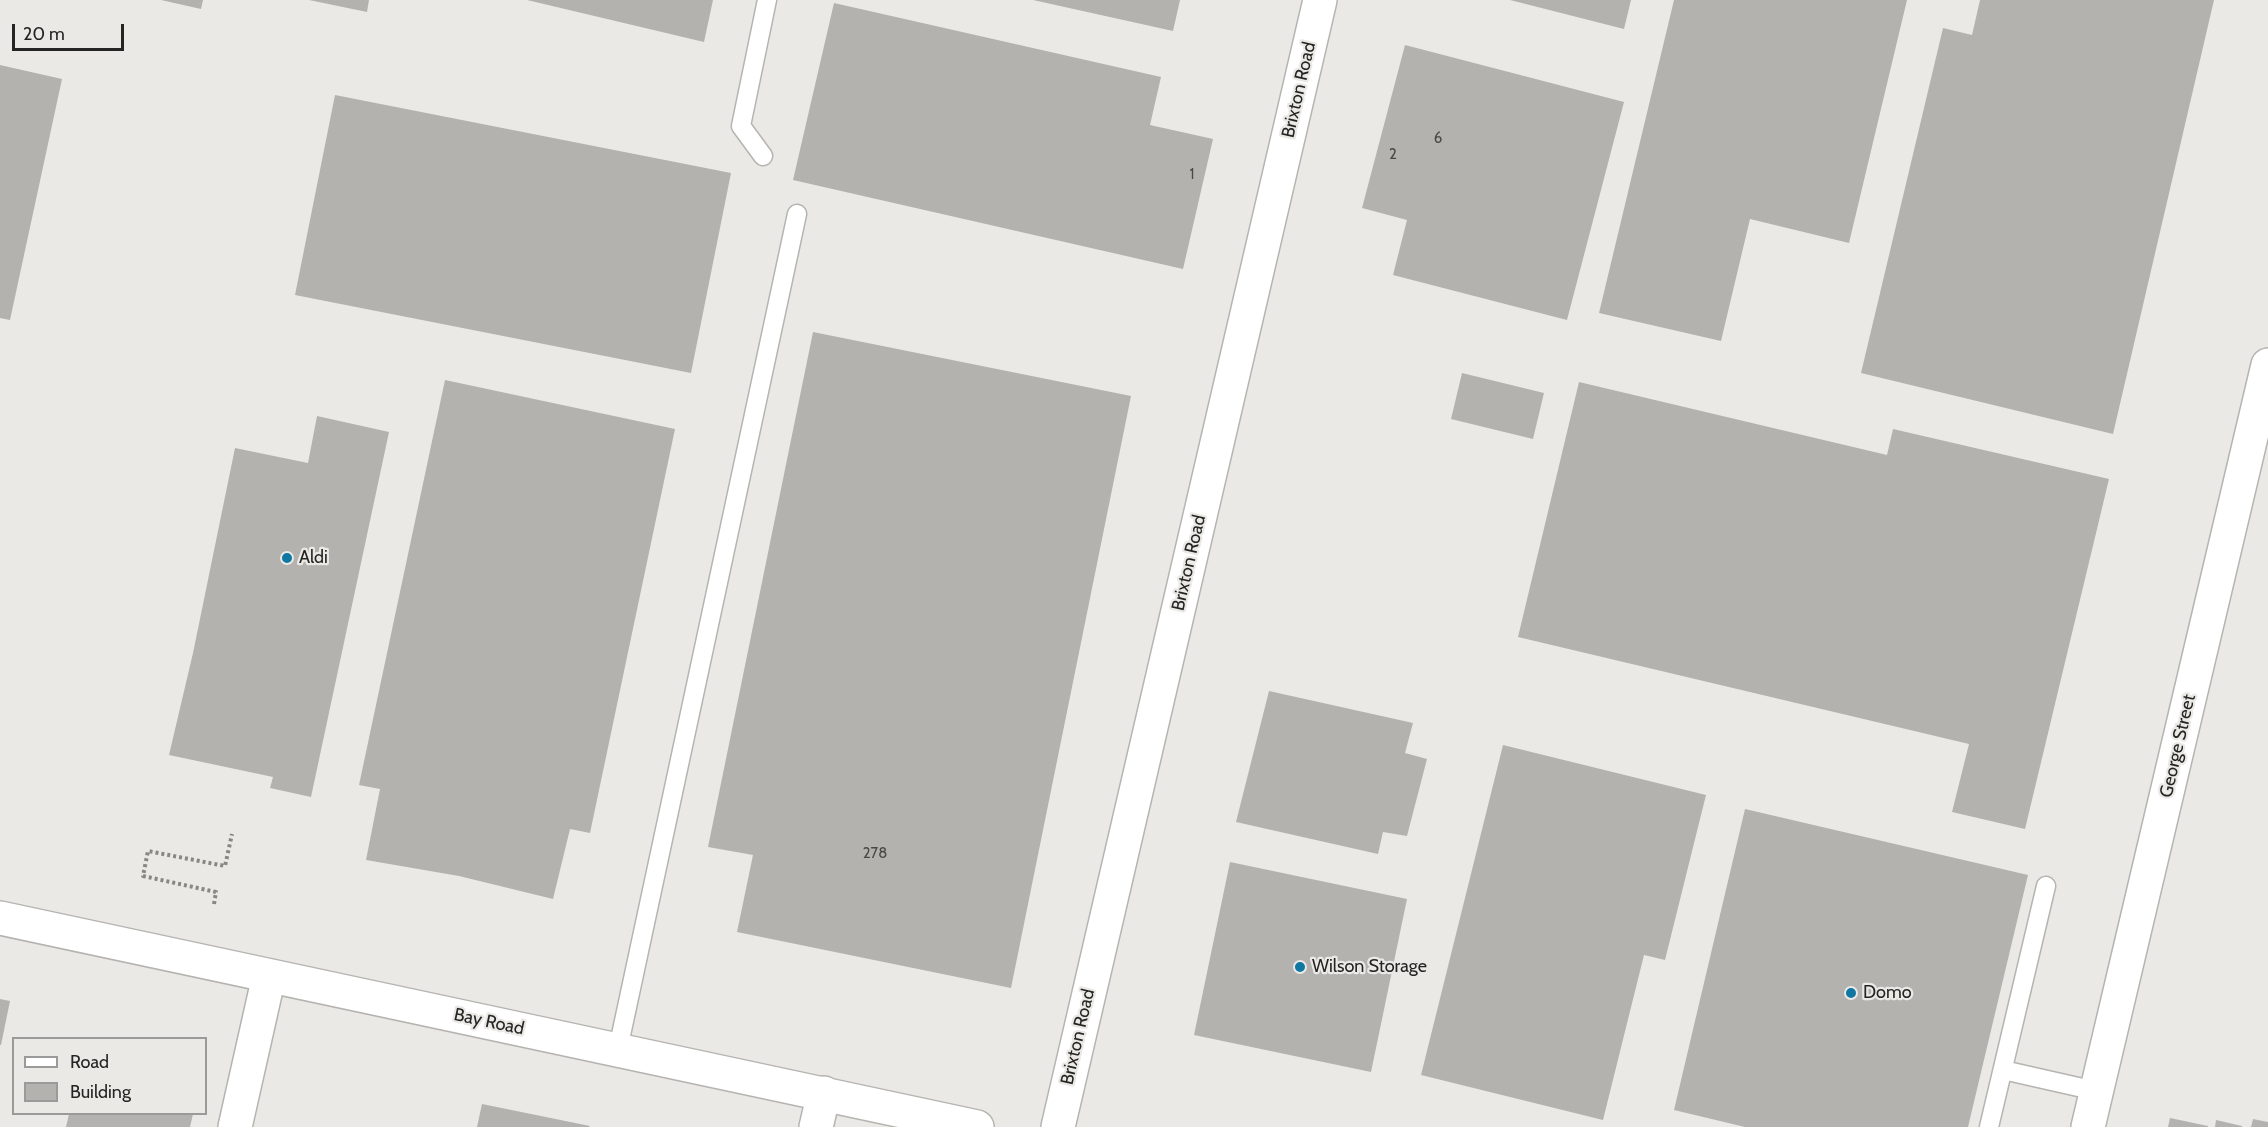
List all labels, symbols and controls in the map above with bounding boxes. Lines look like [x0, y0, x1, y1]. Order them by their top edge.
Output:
scale bar [15, 12, 128, 50]
text: 20 m [23, 23, 65, 45]
street label: Brixton Road [1277, 40, 1321, 140]
house number: 6 [1434, 130, 1442, 148]
house number: 2 [1389, 146, 1397, 164]
house number: 1 [1190, 166, 1194, 184]
street label: Brixton Road [1167, 513, 1211, 613]
place label: Aldi [299, 547, 328, 569]
marker: Aldi [280, 551, 294, 565]
street label: George Street [2156, 692, 2200, 800]
house number: 278 [863, 845, 887, 863]
place label: Wilson Storage [1312, 956, 1427, 978]
marker: Wilson Storage [1293, 960, 1307, 974]
place label: Domo [1863, 982, 1912, 1004]
marker: Domo [1844, 986, 1858, 1000]
street label: Brixton Road [1056, 987, 1100, 1087]
street label: Bay Road [452, 1004, 526, 1040]
legend [12, 1037, 207, 1115]
text: Road [70, 1051, 109, 1073]
text: Building [70, 1081, 131, 1103]

